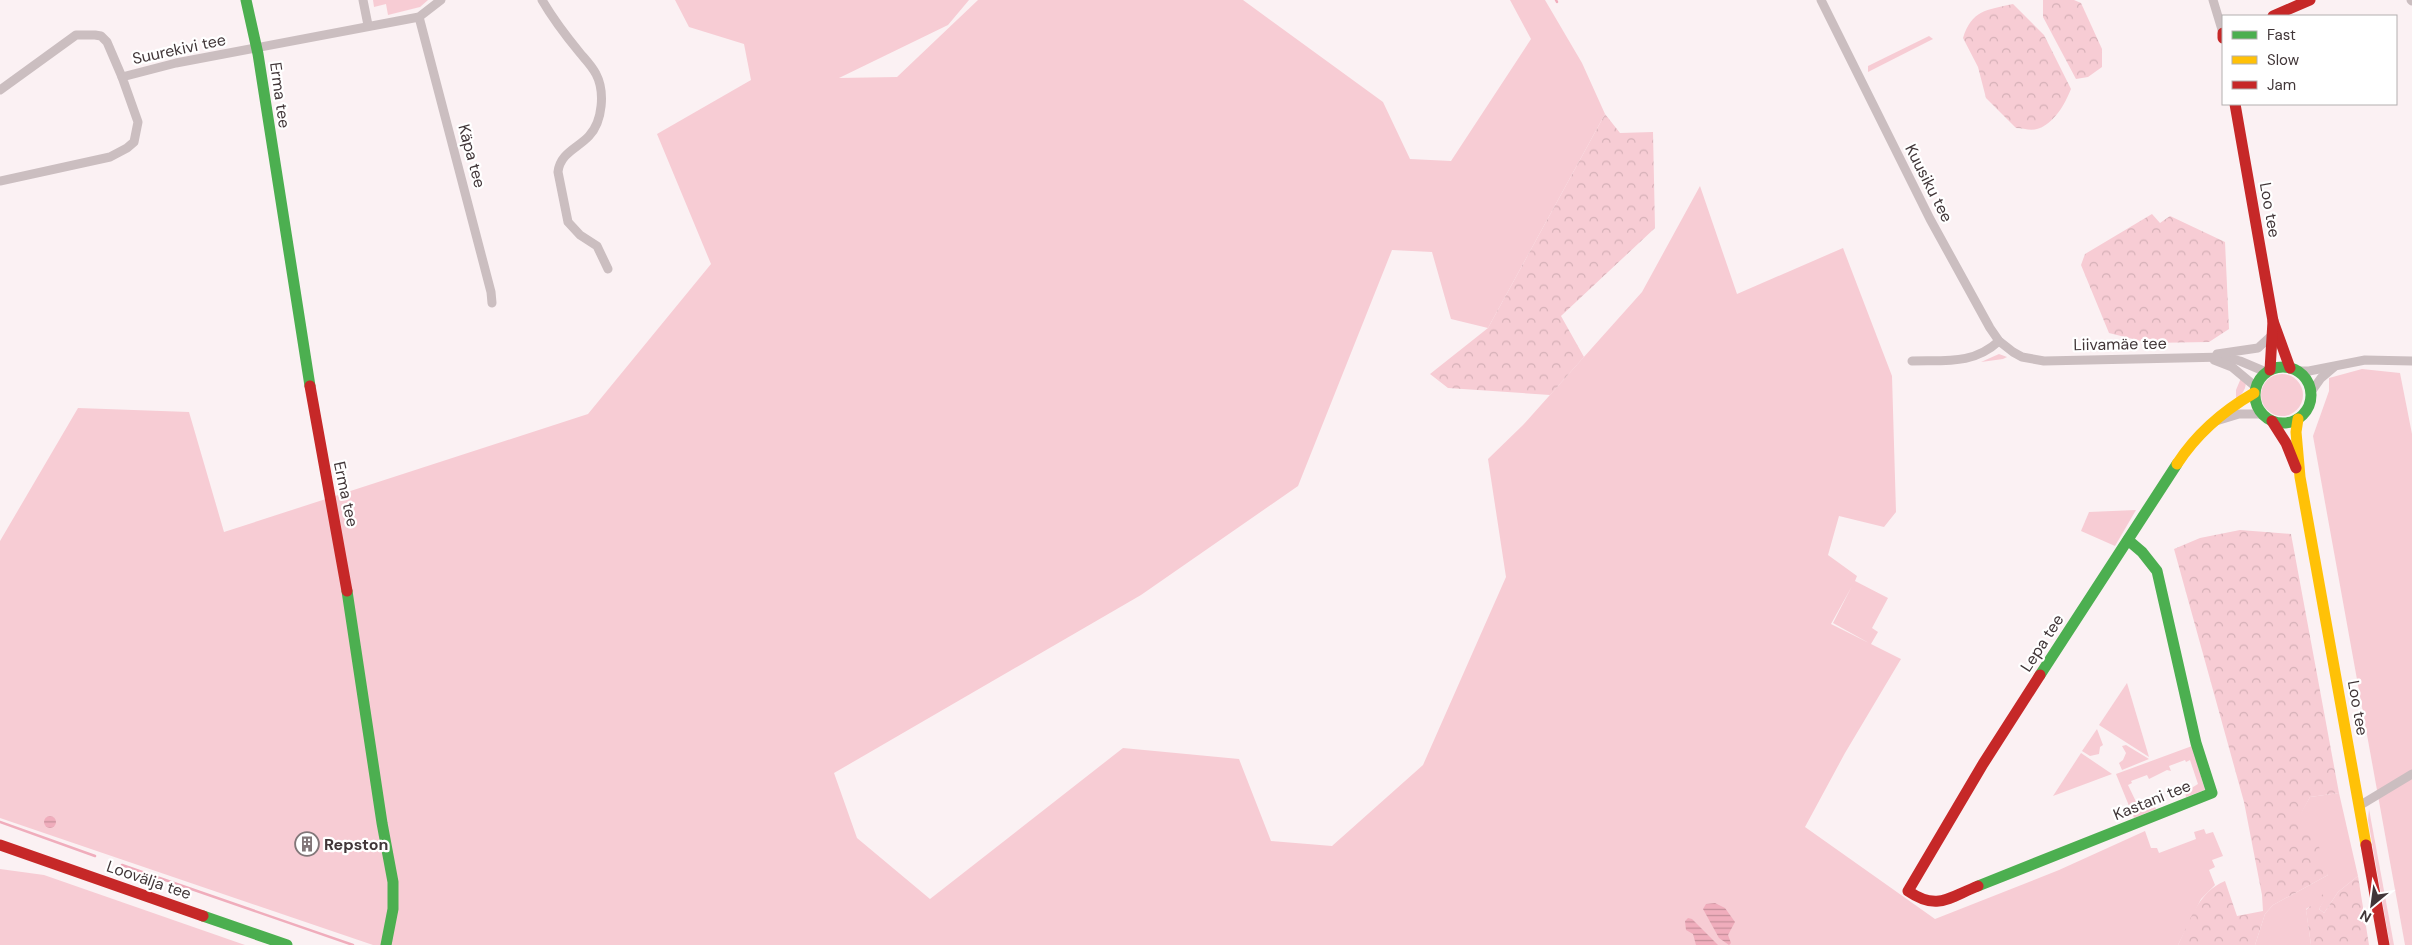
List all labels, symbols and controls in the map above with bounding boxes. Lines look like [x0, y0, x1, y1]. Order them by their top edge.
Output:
legend [2222, 15, 2397, 105]
text: Fast [2267, 25, 2296, 45]
street label: Suurekivi tee [130, 29, 228, 69]
text: Slow [2267, 50, 2300, 70]
street label: Erma tee [265, 61, 295, 129]
text: Jam [2267, 75, 2296, 95]
street label: Käpa tee [453, 122, 491, 190]
street label: Kuusiku tee [1900, 140, 1958, 226]
street label: Loo tee [2255, 181, 2285, 239]
street label: Liivamäe tee [2073, 333, 2167, 355]
street label: Erma tee [329, 459, 363, 529]
street label: Lepa tee [2016, 610, 2068, 676]
street label: Loo tee [2343, 679, 2373, 737]
street label: Kastani tee [2110, 775, 2194, 825]
building icon: Repston [294, 831, 320, 857]
place label: Repston [324, 834, 388, 855]
street label: Loovälja tee [104, 856, 194, 904]
north arrow [2347, 880, 2397, 930]
text: N [2357, 906, 2375, 927]

